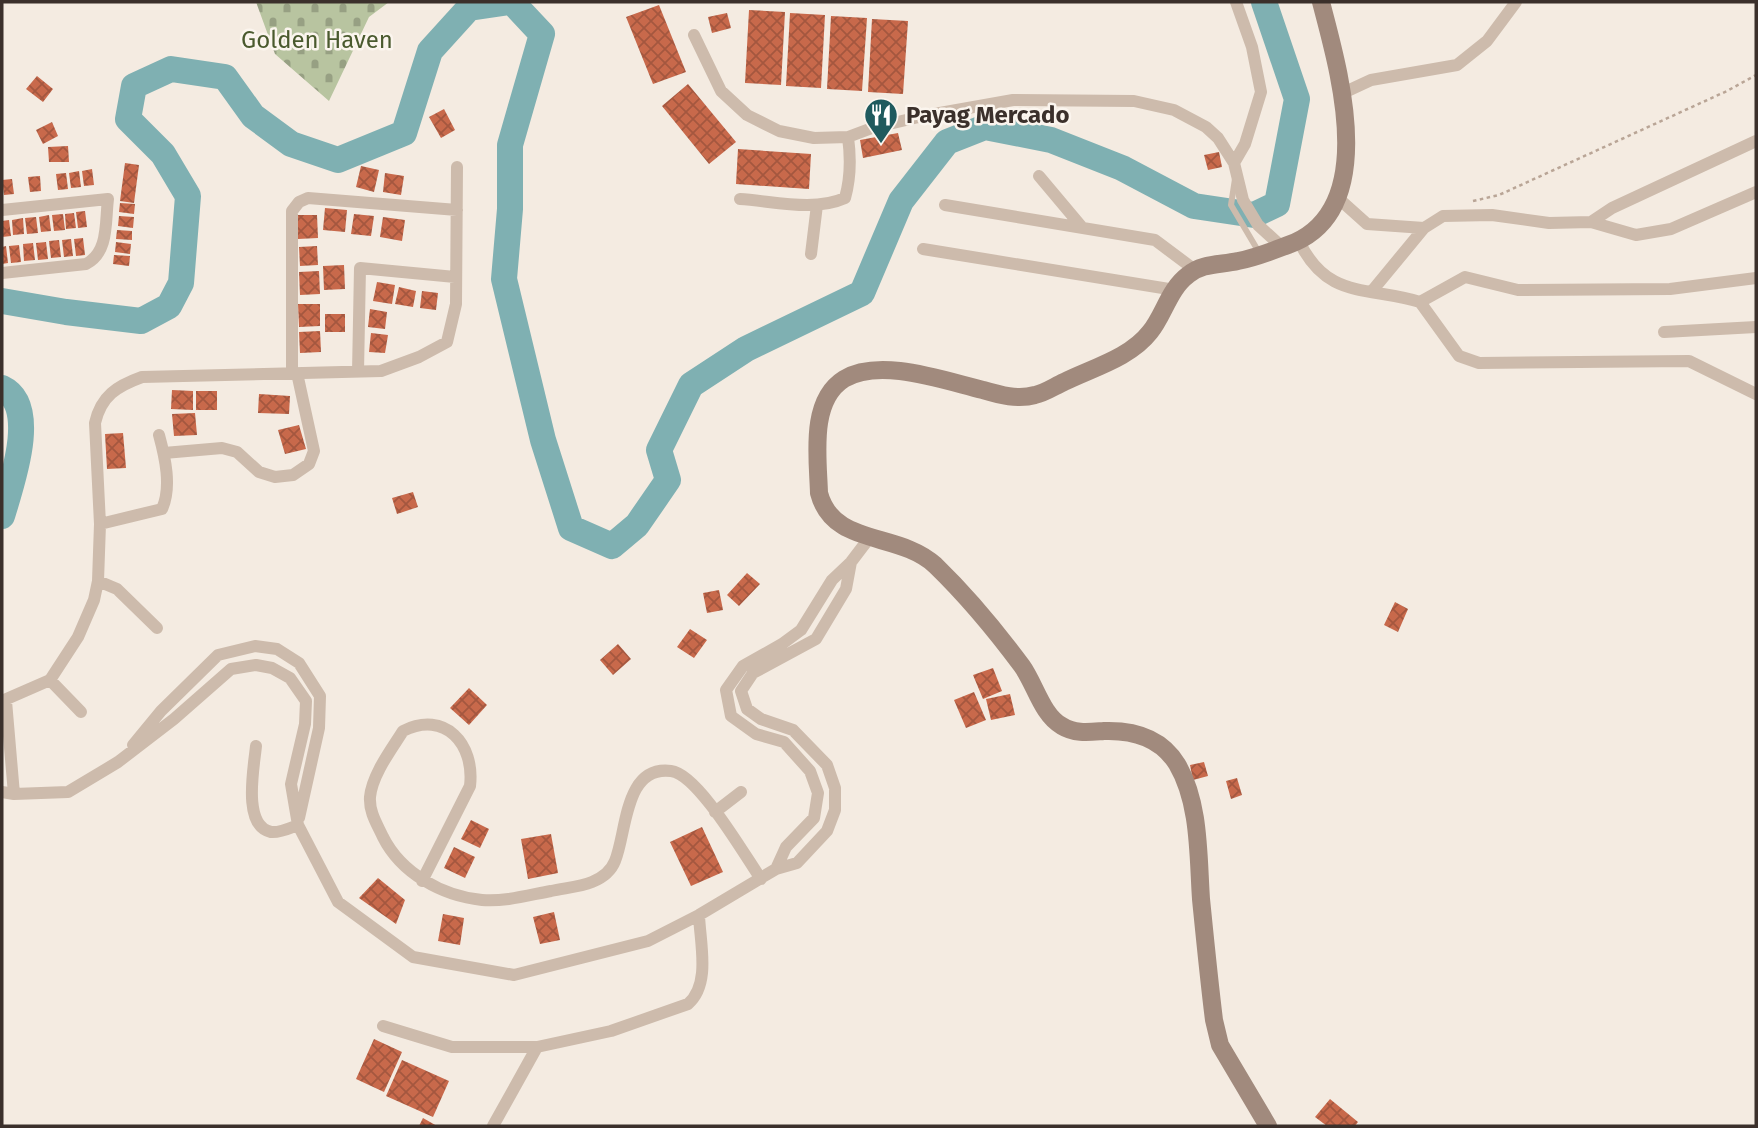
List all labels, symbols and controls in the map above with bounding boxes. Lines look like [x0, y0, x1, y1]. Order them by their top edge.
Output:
park label: Golden Haven [241, 26, 393, 54]
restaurant icon: Payag Mercado [862, 96, 900, 145]
place label: Payag Mercado [906, 101, 1070, 129]

